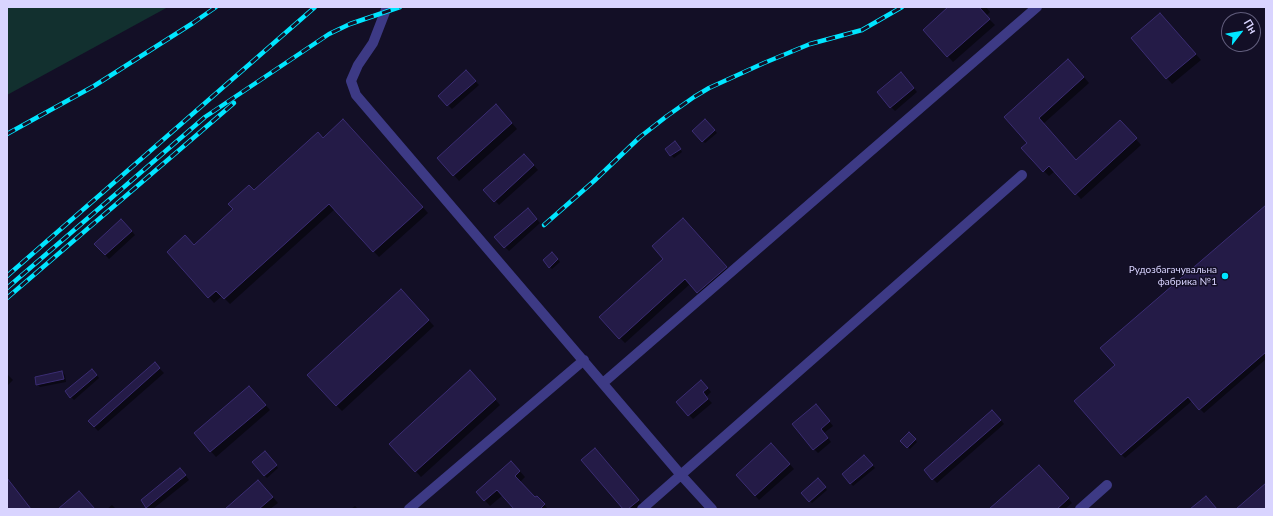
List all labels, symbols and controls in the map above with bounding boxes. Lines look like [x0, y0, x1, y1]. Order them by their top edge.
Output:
north arrow [1221, 12, 1261, 52]
text: Пн [1242, 17, 1260, 36]
place label: Рудозбагачувальна фабрика №1 [1129, 264, 1217, 288]
marker: Рудозбагачувальна фабрика №1 [1220, 271, 1230, 281]

